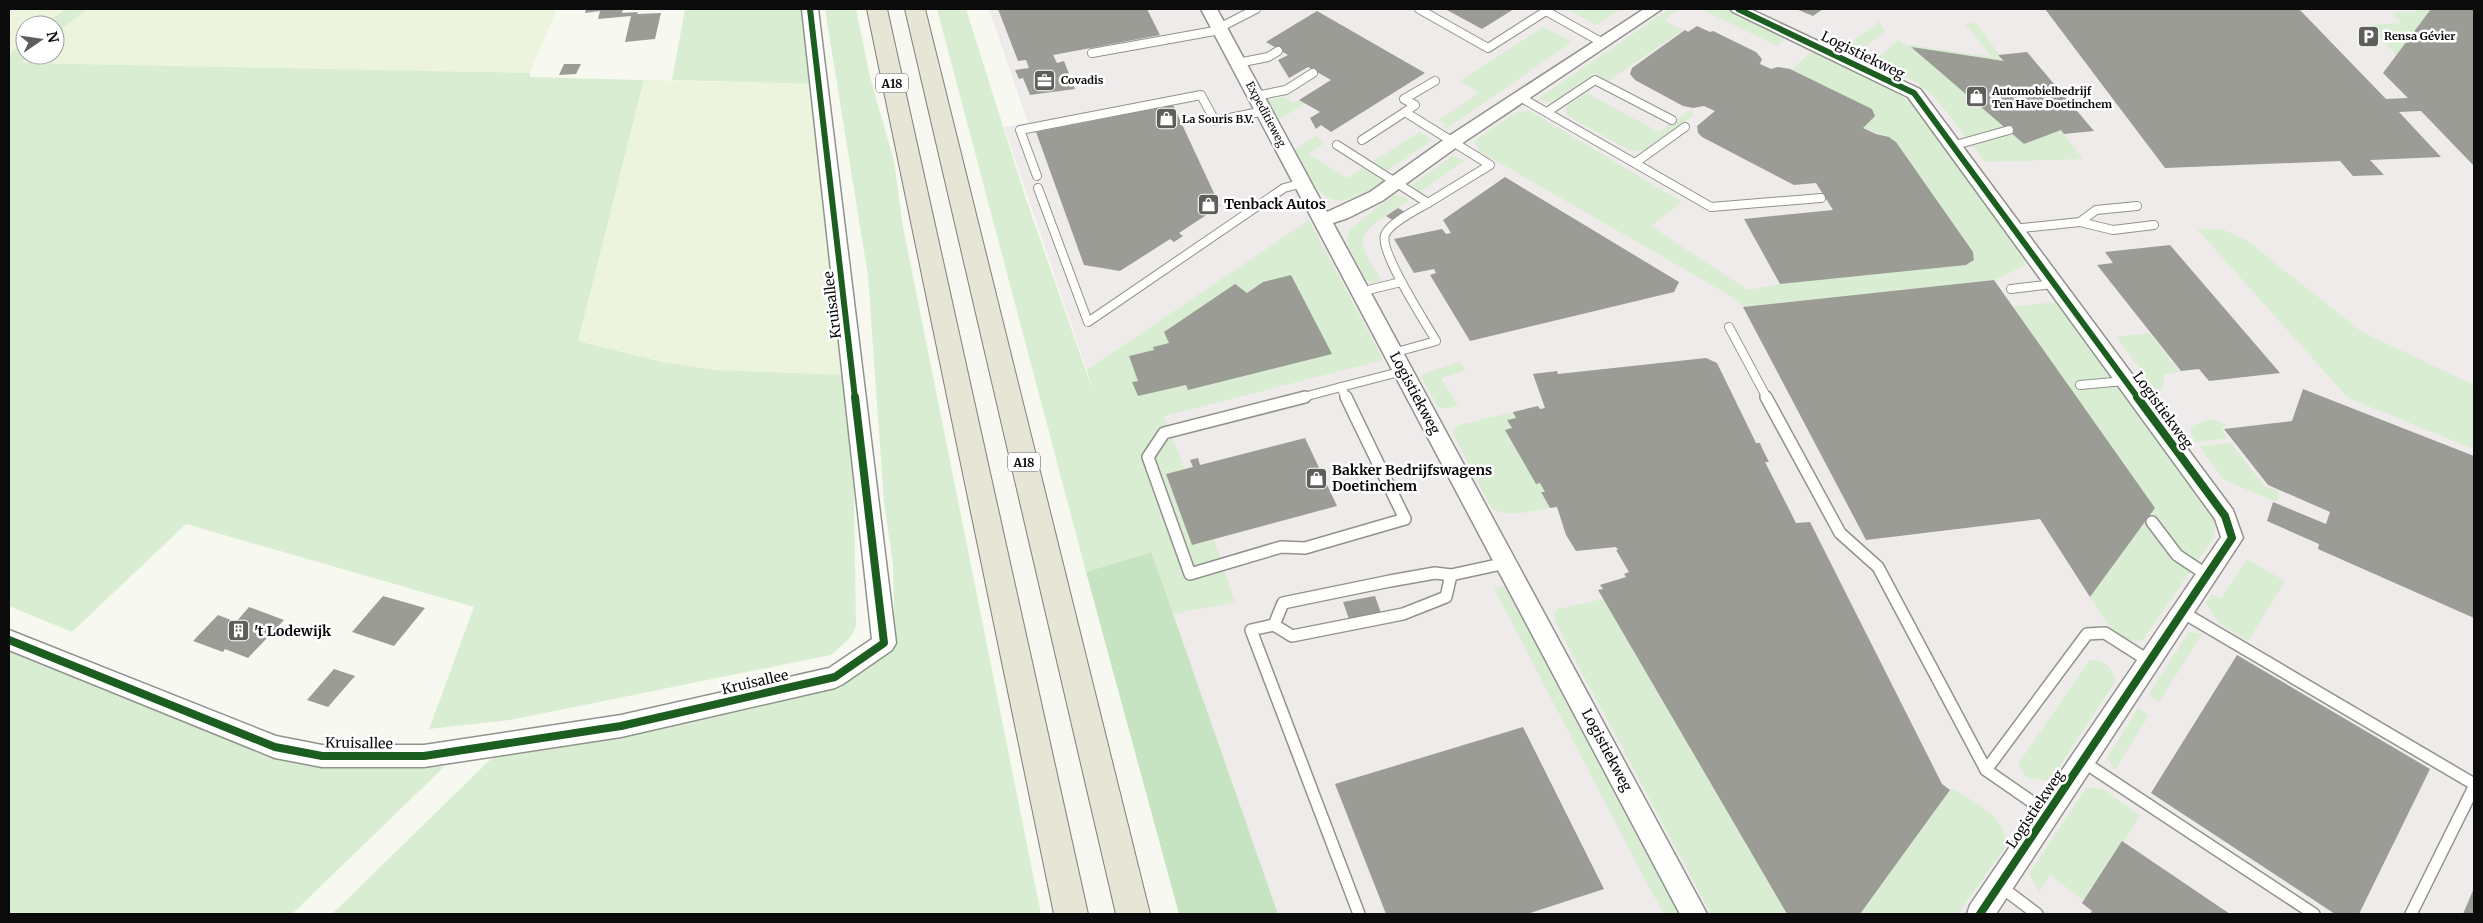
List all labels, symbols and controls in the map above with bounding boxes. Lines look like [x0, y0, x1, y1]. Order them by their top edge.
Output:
north arrow [15, 15, 65, 65]
parking icon: Rensa Gévier [2356, 24, 2380, 48]
street label: Logistiekweg [1818, 27, 1908, 83]
place label: Rensa Gévier [2384, 29, 2455, 43]
text: N [43, 30, 63, 44]
office icon: Covadis [1033, 68, 1057, 92]
place label: Covadis [1061, 73, 1104, 87]
road number: A18 [876, 74, 908, 92]
street label: Expeditieweg [1243, 79, 1289, 149]
place label: Automobielbedrijf Ten Have Doetinchem [1991, 84, 2112, 111]
shop icon: Automobielbedrijf Ten Have Doetinchem [1964, 85, 1988, 109]
shop icon: La Souris B.V. [1154, 107, 1178, 131]
place label: La Souris B.V. [1182, 112, 1254, 126]
shop icon: Tenback Autos [1196, 192, 1220, 216]
place label: Tenback Autos [1224, 195, 1326, 213]
street label: Kruisallee [819, 270, 845, 340]
street label: Logistiekweg [1386, 349, 1445, 438]
street label: Logistiekweg [2129, 368, 2197, 452]
road number: A18 [1008, 452, 1040, 472]
place label: Bakker Bedrijfswagens Doetinchem [1332, 461, 1492, 495]
shop icon: Bakker Bedrijfswagens Doetinchem [1304, 466, 1328, 490]
building icon: 't Lodewijk [226, 619, 250, 643]
place label: 't Lodewijk [254, 622, 332, 640]
street label: Kruisallee [720, 666, 790, 698]
street label: Logistiekweg [1578, 706, 1637, 795]
street label: Kruisallee [325, 733, 393, 753]
street label: Logistiekweg [2002, 766, 2068, 852]

